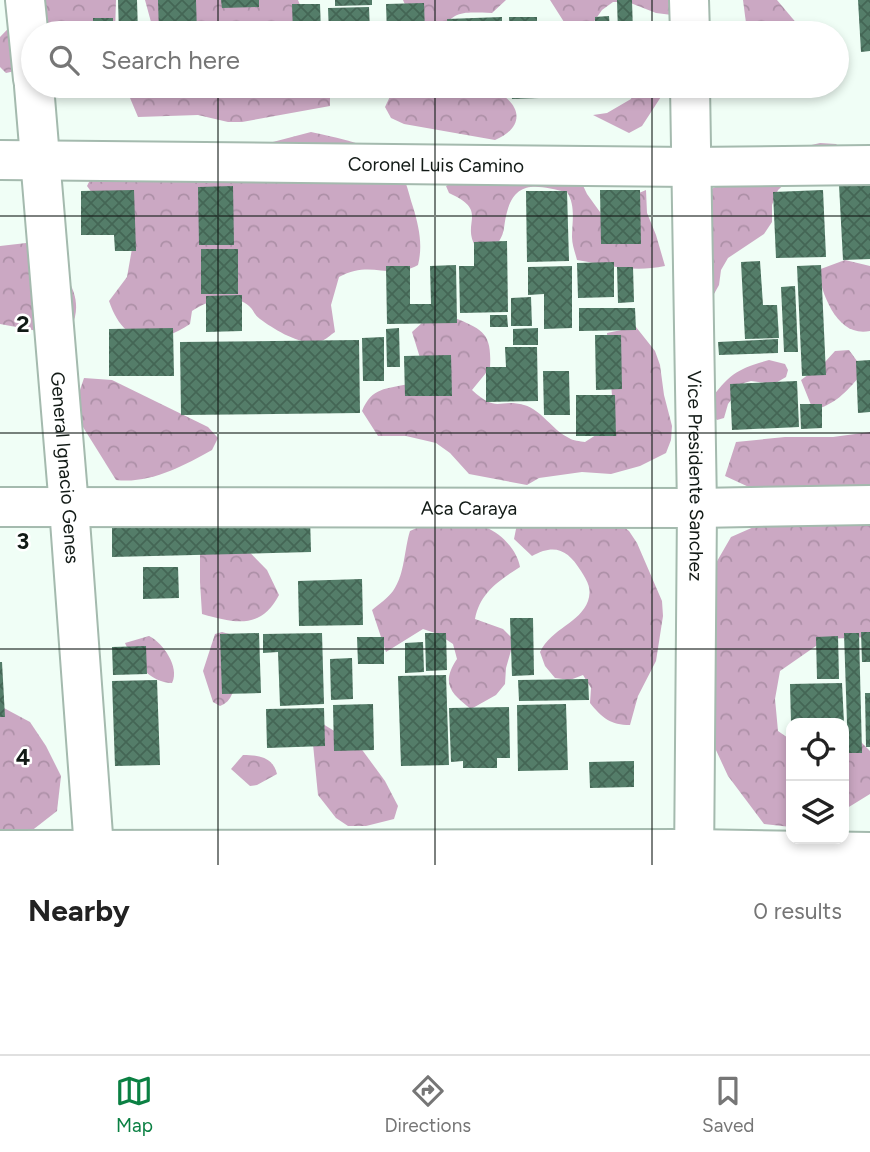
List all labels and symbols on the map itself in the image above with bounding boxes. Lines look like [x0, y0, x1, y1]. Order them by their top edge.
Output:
street label: Coronel Luis Camino [348, 152, 524, 177]
text: 2 [16, 310, 30, 338]
street label: Vice Presidente Sanchez [683, 370, 709, 581]
street label: General Ignacio Genes [46, 371, 85, 565]
street label: Aca Caraya [421, 496, 517, 519]
text: 3 [17, 527, 29, 555]
text: 4 [16, 743, 30, 771]

